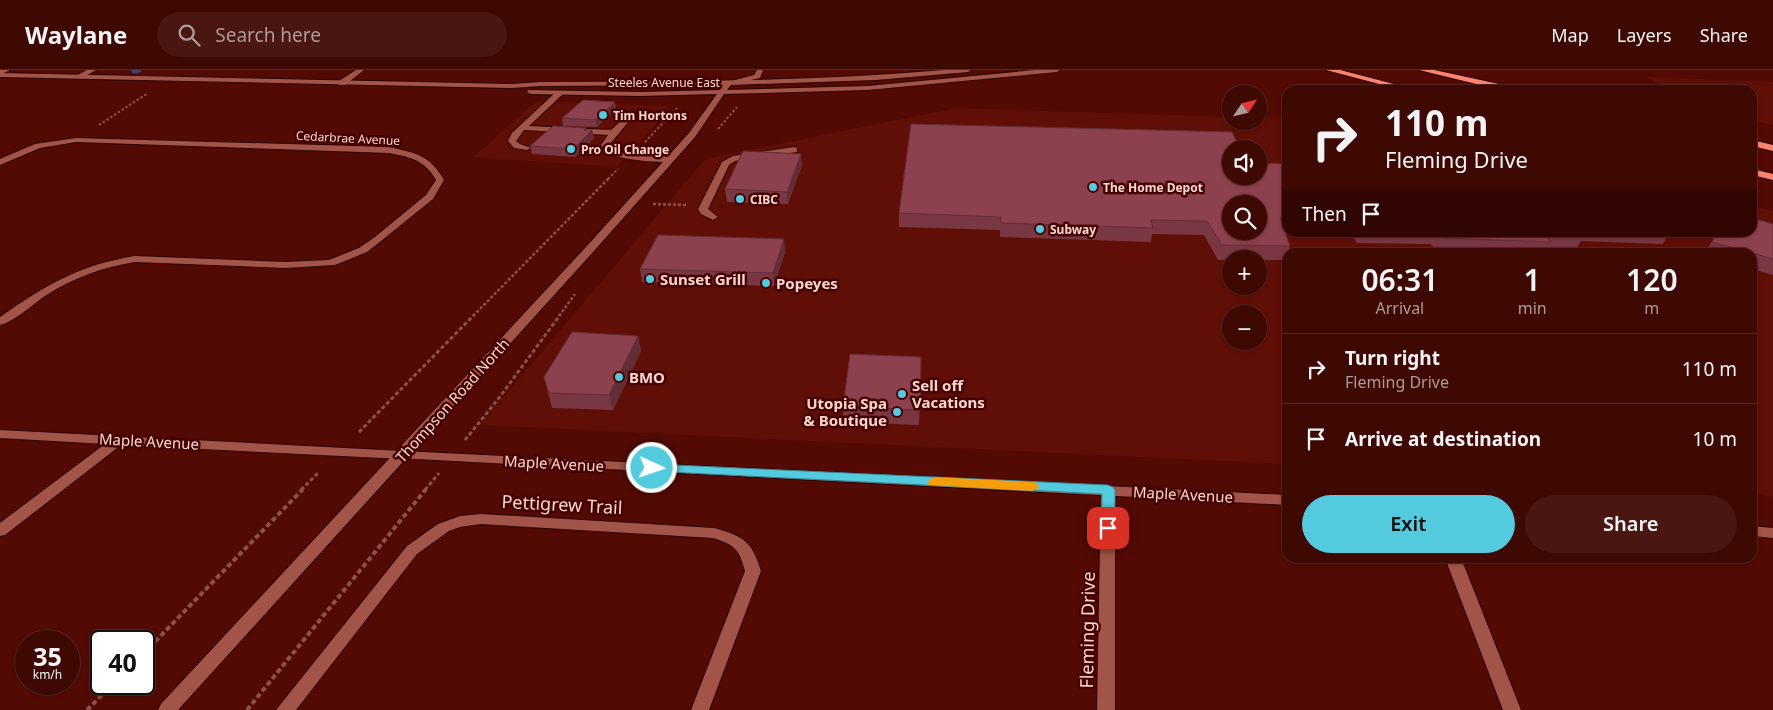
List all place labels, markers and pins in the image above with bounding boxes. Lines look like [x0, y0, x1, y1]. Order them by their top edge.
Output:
place label: Tim Hortons [613, 107, 687, 124]
marker: Tim Hortons [597, 109, 609, 121]
place label: Pro Oil Change [581, 141, 669, 158]
marker: Pro Oil Change [565, 143, 577, 155]
place label: The Home Depot [1103, 179, 1203, 196]
marker: The Home Depot [1087, 181, 1099, 193]
place label: CIBC [750, 191, 778, 208]
marker: CIBC [734, 193, 746, 205]
place label: Subway [1050, 221, 1096, 238]
marker: Subway [1034, 223, 1046, 235]
place label: Sunset Grill [660, 269, 746, 289]
marker: Sunset Grill [644, 273, 656, 285]
place label: Popeyes [776, 273, 838, 293]
marker: Popeyes [760, 277, 772, 289]
place label: BMO [629, 367, 665, 387]
marker: BMO [613, 371, 625, 383]
place label: Sell off Vacations [912, 375, 985, 412]
marker: Sell off Vacations [896, 388, 908, 400]
place label: Utopia Spa & Boutique [804, 393, 887, 430]
marker: Utopia Spa & Boutique [891, 406, 903, 418]
pin [1087, 507, 1129, 549]

